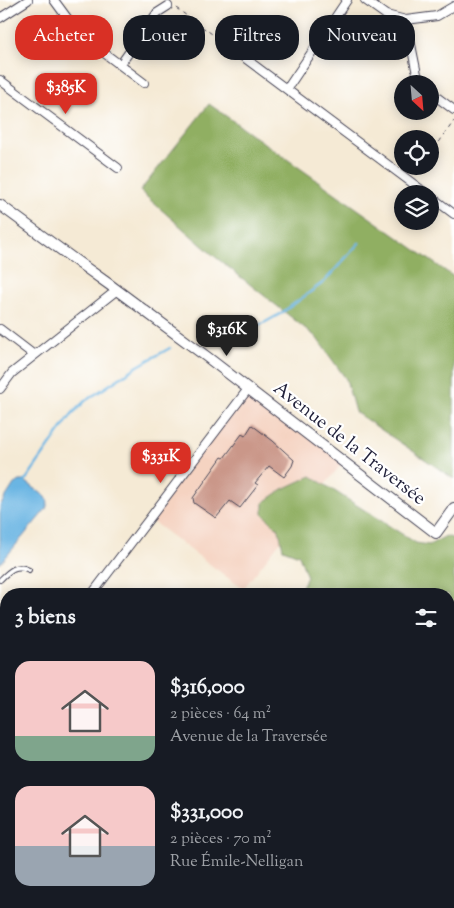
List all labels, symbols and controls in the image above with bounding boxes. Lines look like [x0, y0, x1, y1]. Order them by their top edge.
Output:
chip: Acheter [15, 15, 113, 60]
chip: Louer [123, 15, 205, 60]
chip: Filtres [215, 15, 299, 60]
chip: Nouveau [309, 15, 415, 60]
pin: $385K [31, 72, 101, 115]
north arrow [394, 75, 439, 120]
map controls [394, 75, 439, 230]
text: $385K [46, 77, 86, 100]
button: locate [394, 130, 439, 175]
button: layers [394, 185, 439, 230]
pin: $316K [192, 314, 262, 357]
text: $316K [207, 319, 247, 342]
street label: Avenue de la Traversée [267, 376, 431, 512]
pin: $331K [126, 442, 196, 484]
text: $331K [142, 446, 180, 469]
text: 3 biens [15, 603, 76, 633]
icon: filters [412, 604, 440, 632]
text: $316,000 [170, 673, 245, 703]
icon: home [55, 681, 115, 741]
text: 2 pièces · 64 m² [170, 703, 271, 726]
text: Avenue de la Traversée [170, 726, 327, 749]
text: $331,000 [170, 798, 243, 828]
icon: home [55, 806, 115, 866]
text: 2 pièces · 70 m² [170, 828, 272, 851]
text: Rue Émile-Nelligan [170, 851, 303, 874]

